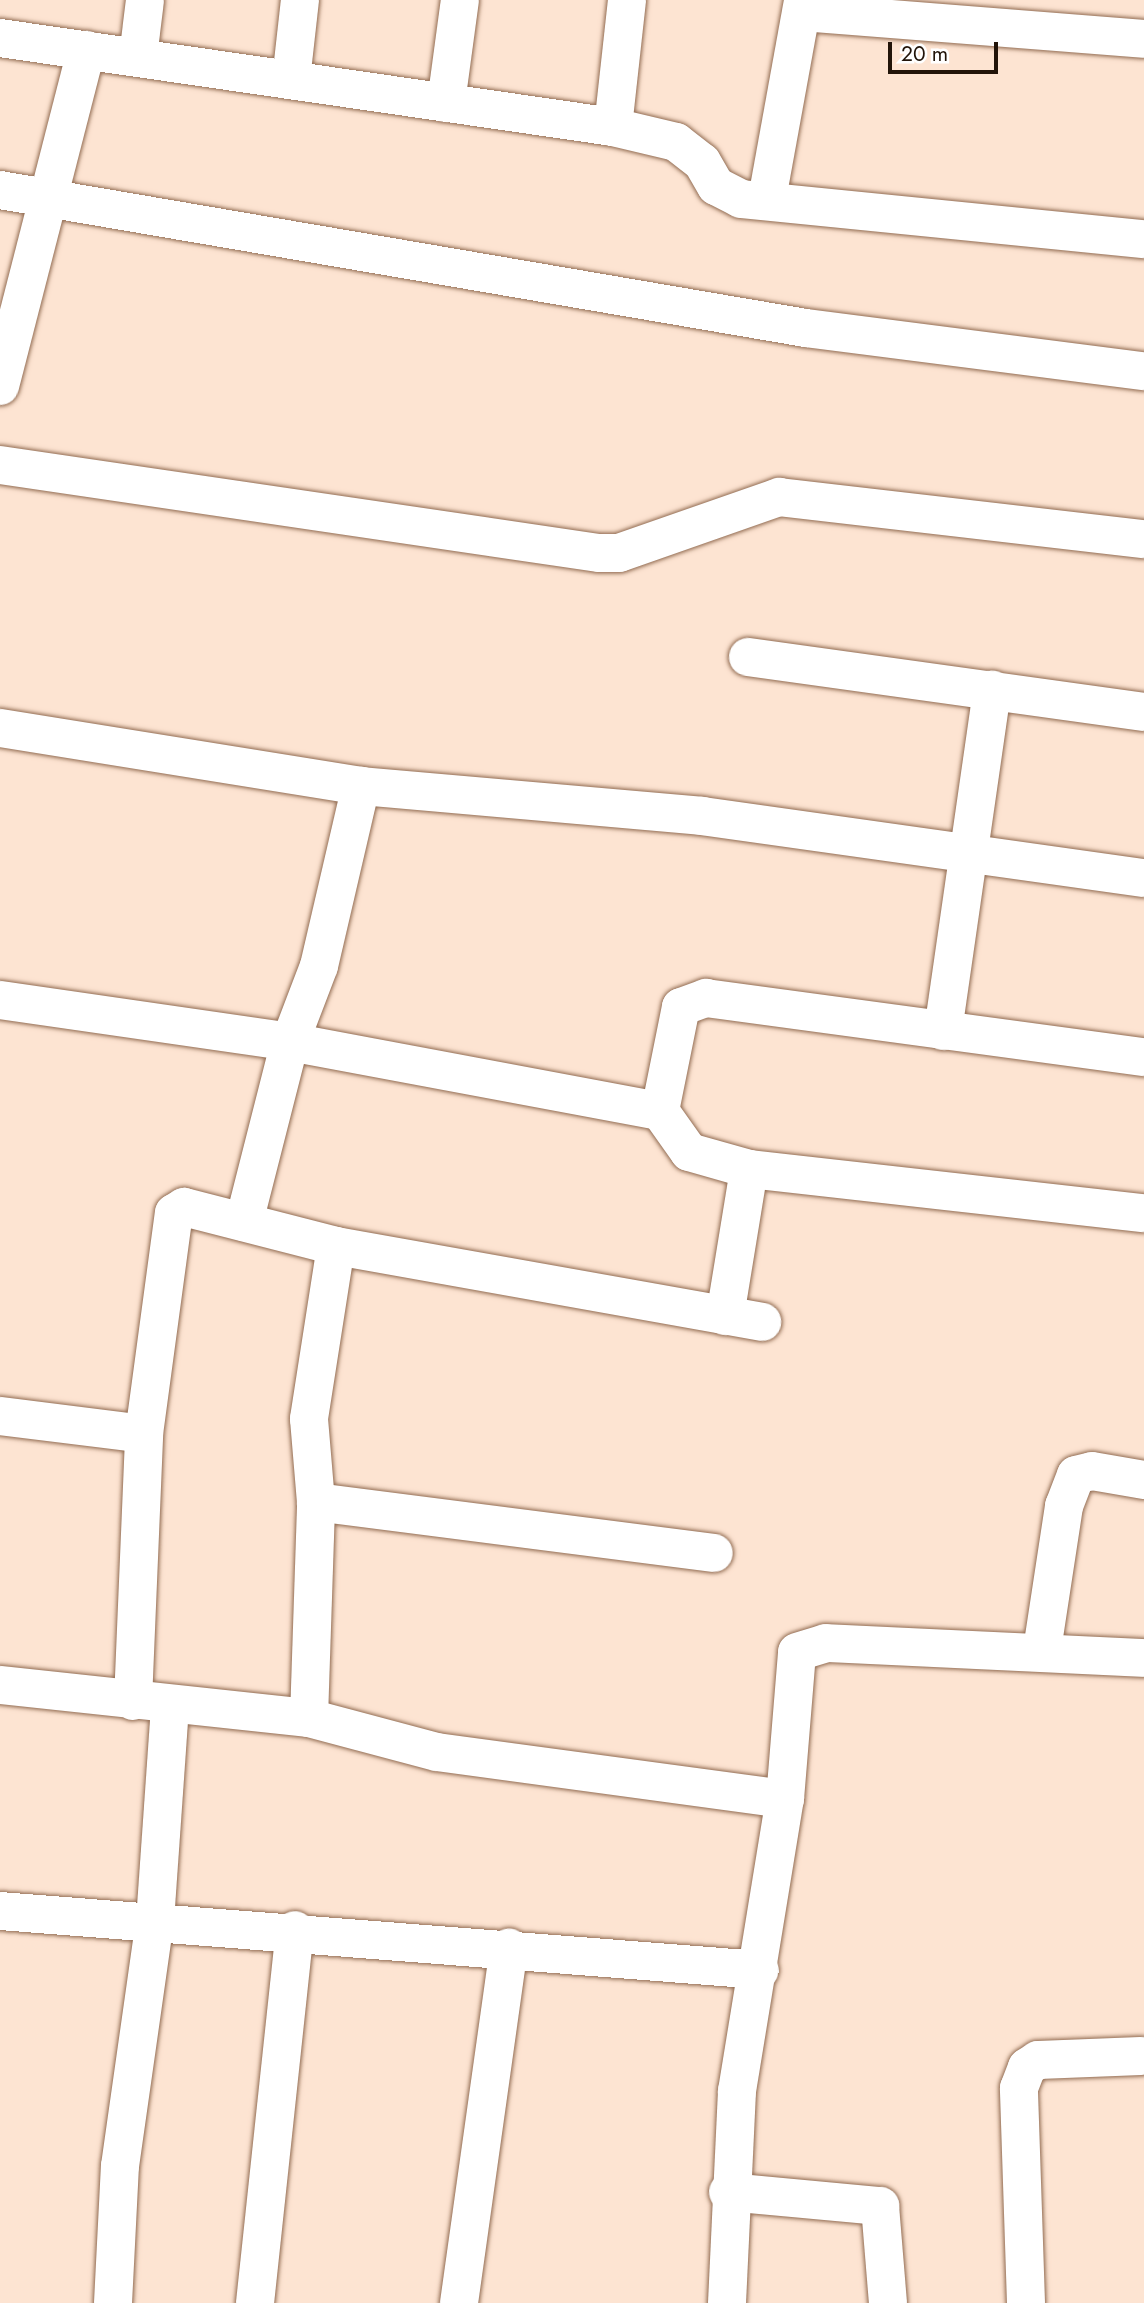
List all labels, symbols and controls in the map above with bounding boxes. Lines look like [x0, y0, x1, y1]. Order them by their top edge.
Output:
scale bar [892, 28, 1002, 72]
text: 20 m [901, 39, 948, 69]

